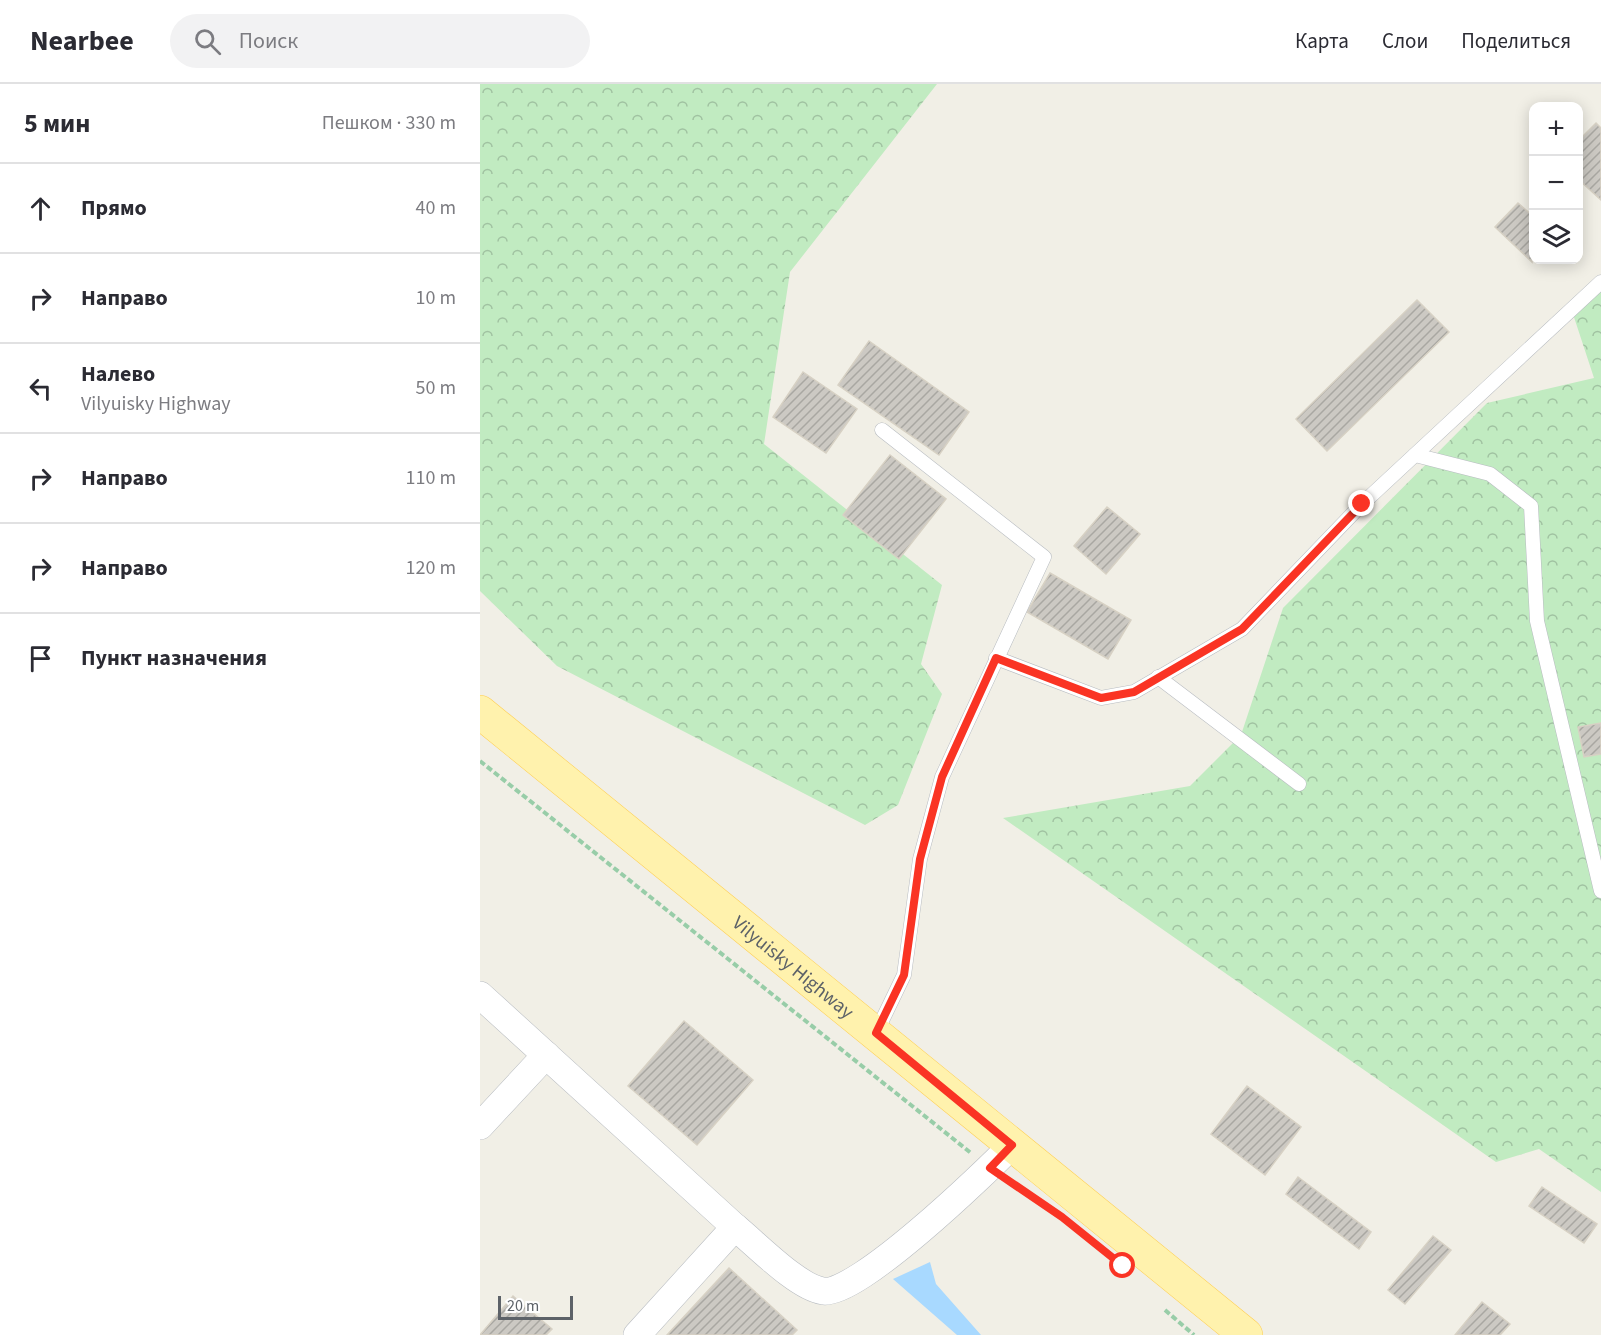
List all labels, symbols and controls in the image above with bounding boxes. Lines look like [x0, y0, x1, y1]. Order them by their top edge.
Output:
search box [170, 14, 590, 68]
text: Nearbee [30, 21, 134, 61]
icon: search [191, 25, 224, 58]
text: Поиск [239, 25, 298, 57]
text: Карта [1295, 26, 1349, 56]
text: Слои [1382, 26, 1428, 56]
text: Поделиться [1461, 26, 1571, 56]
map controls [1529, 102, 1583, 264]
button: + [1529, 102, 1583, 156]
text: 5 мин [24, 105, 90, 142]
text: Пешком · 330 m [322, 109, 456, 137]
button: − [1529, 156, 1583, 210]
icon: ahead [24, 192, 57, 225]
text: Прямо [81, 192, 147, 224]
text: 40 m [416, 194, 456, 222]
button: layers [1529, 210, 1583, 264]
icon: right [24, 282, 57, 315]
text: Направо [81, 282, 168, 314]
text: 10 m [416, 284, 456, 312]
text: Налево [81, 358, 155, 390]
icon: left [24, 372, 57, 405]
text: 50 m [416, 374, 456, 402]
text: Vilyuisky Highway [81, 390, 231, 418]
icon: right [24, 462, 57, 495]
text: Направо [81, 462, 168, 494]
text: 110 m [406, 464, 456, 492]
route end [1348, 490, 1374, 516]
icon: right [24, 552, 57, 585]
text: Направо [81, 552, 168, 584]
text: 120 m [406, 554, 456, 582]
icon: arrive [24, 642, 57, 675]
text: Пункт назначения [81, 642, 267, 674]
street label: Vilyuisky Highway [726, 910, 860, 1026]
route start [1109, 1252, 1135, 1278]
scale bar [498, 1293, 573, 1320]
text: 20 m [507, 1295, 539, 1317]

